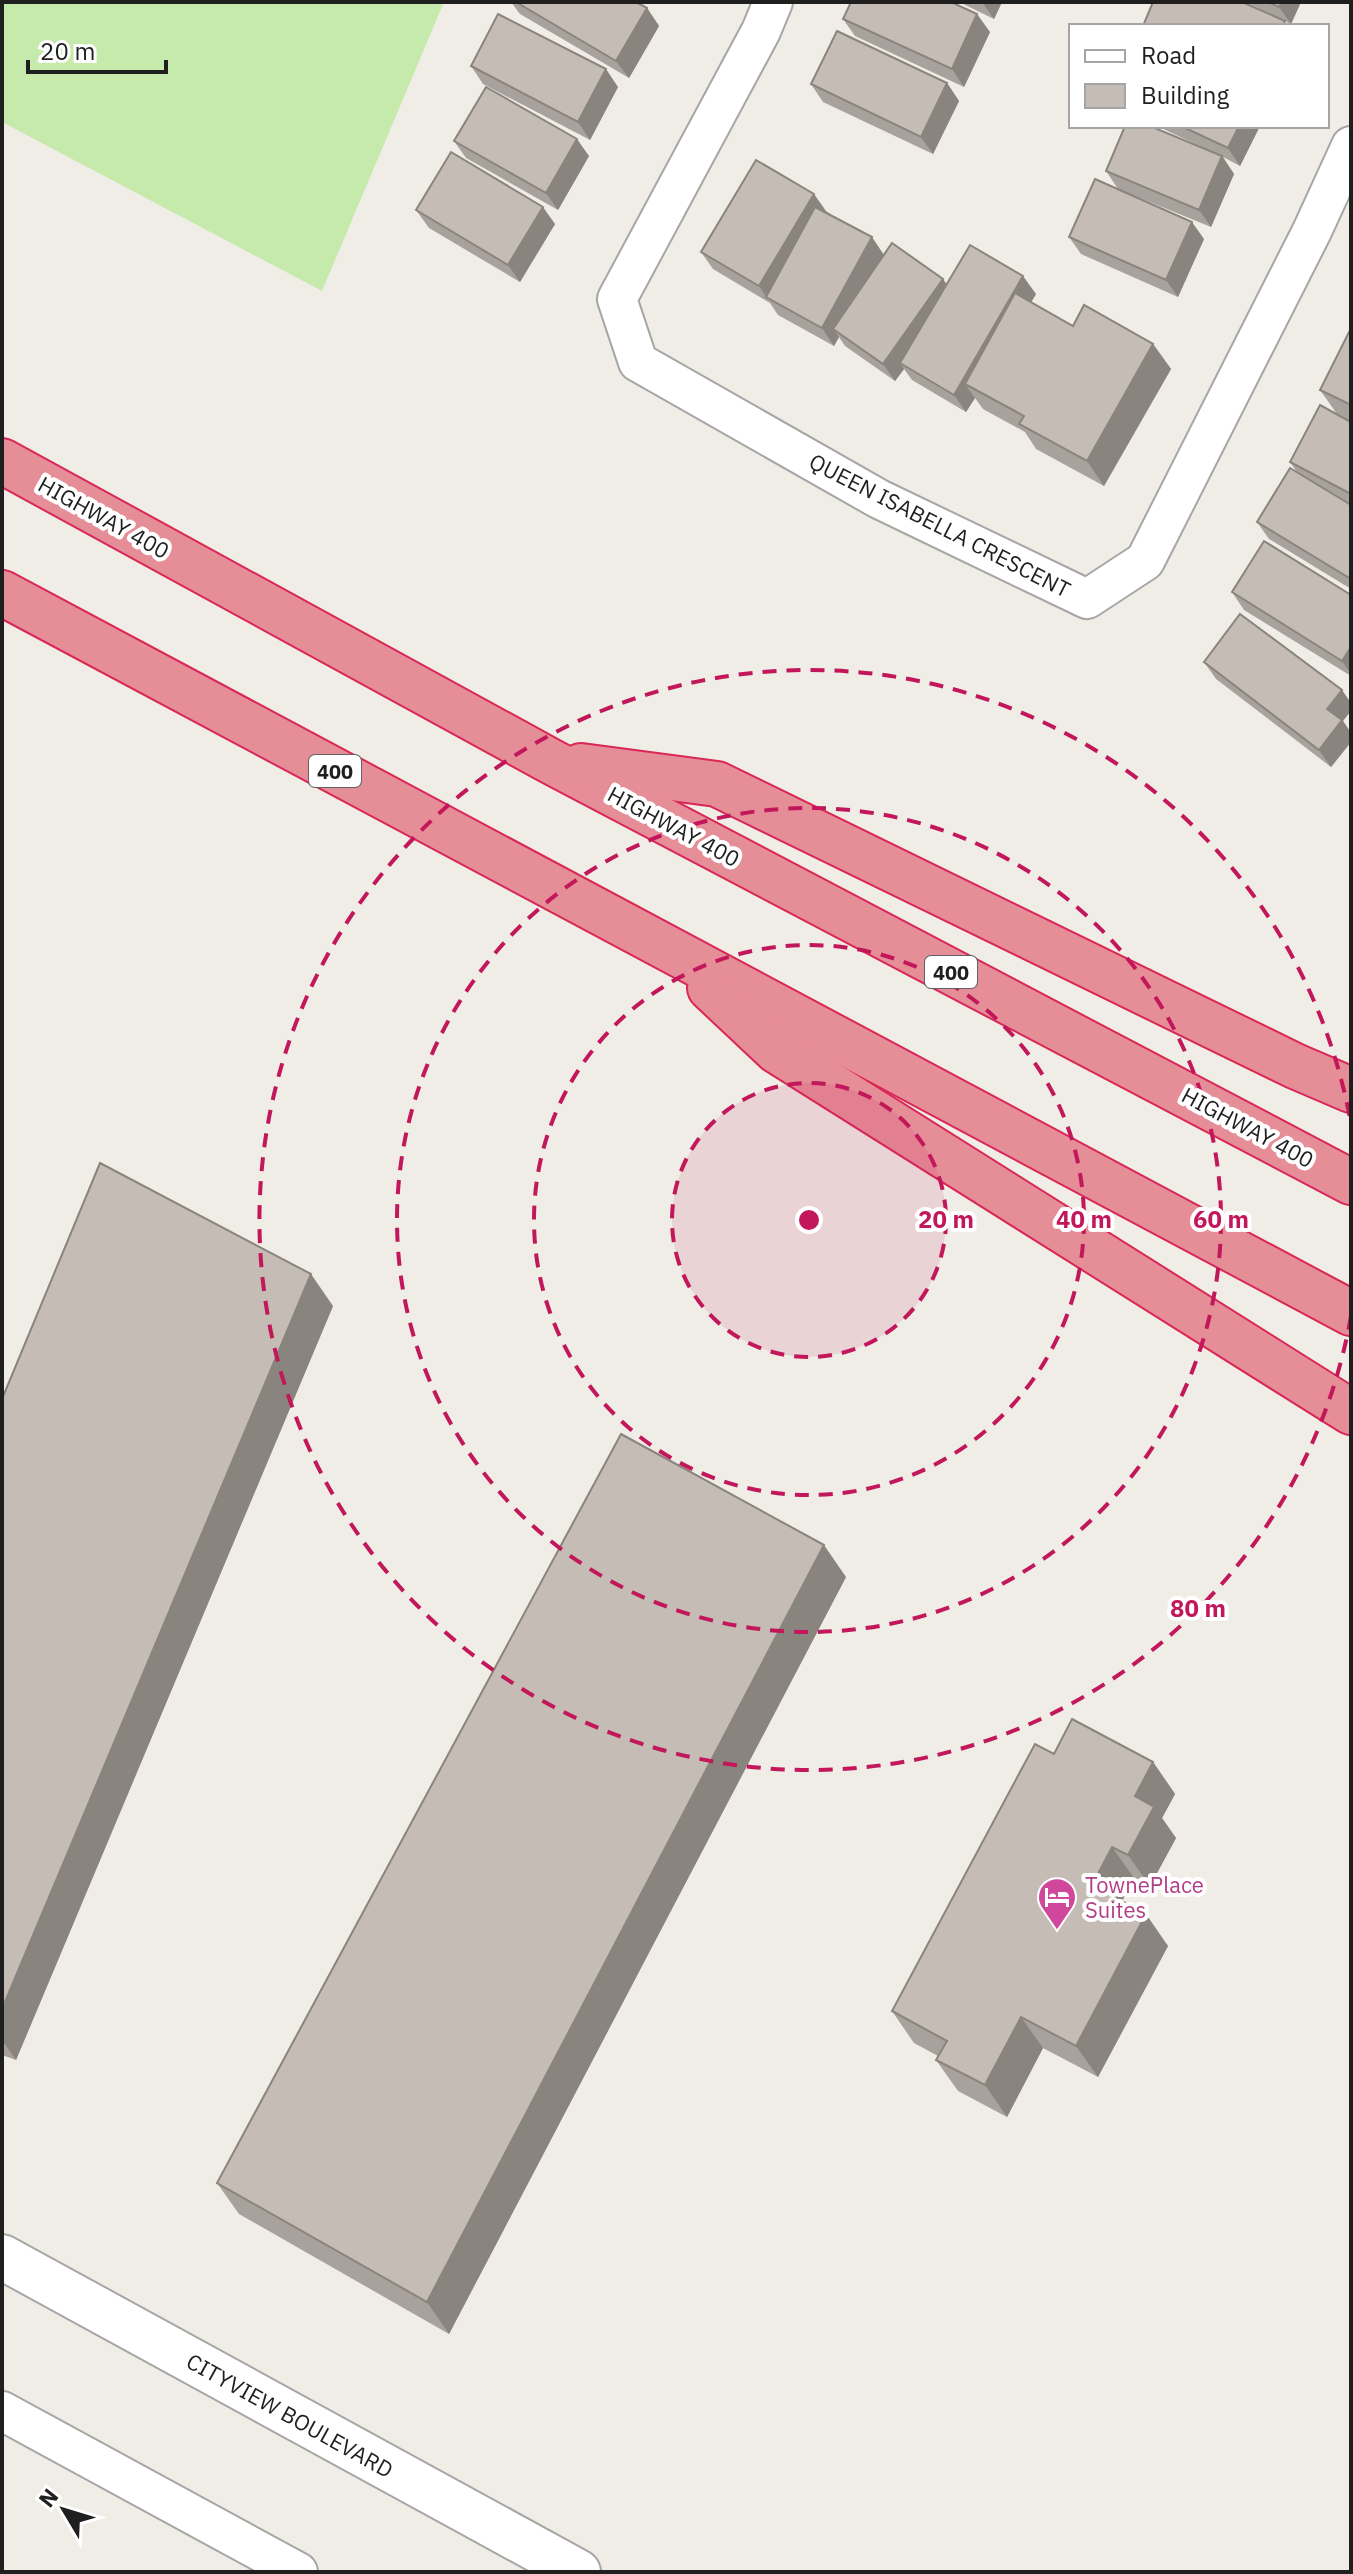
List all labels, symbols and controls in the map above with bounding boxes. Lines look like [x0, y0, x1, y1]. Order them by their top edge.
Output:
scale bar [28, 24, 166, 74]
legend [1069, 24, 1329, 128]
text: 20 m [40, 35, 95, 67]
text: Road [1141, 39, 1196, 71]
text: Building [1141, 79, 1229, 111]
street label: QUEEN ISABELLA CRESCENT [804, 446, 1076, 604]
street label: HIGHWAY 400 [33, 469, 175, 565]
road number: 400 [309, 755, 361, 787]
street label: HIGHWAY 400 [603, 779, 745, 873]
road number: 400 [925, 956, 977, 988]
street label: HIGHWAY 400 [1177, 1080, 1319, 1174]
text: 20 m [918, 1203, 974, 1235]
text: 40 m [1056, 1203, 1112, 1235]
text: 60 m [1193, 1203, 1249, 1235]
centre of rings [795, 1206, 823, 1234]
text: 80 m [1170, 1592, 1226, 1624]
place label: TownePlace Suites [1085, 1870, 1204, 1924]
hotel icon: TownePlace Suites [1036, 1876, 1078, 1931]
street label: CITYVIEW BOULEVARD [182, 2346, 398, 2484]
north arrow [24, 2470, 104, 2550]
text: N [32, 2482, 64, 2513]

